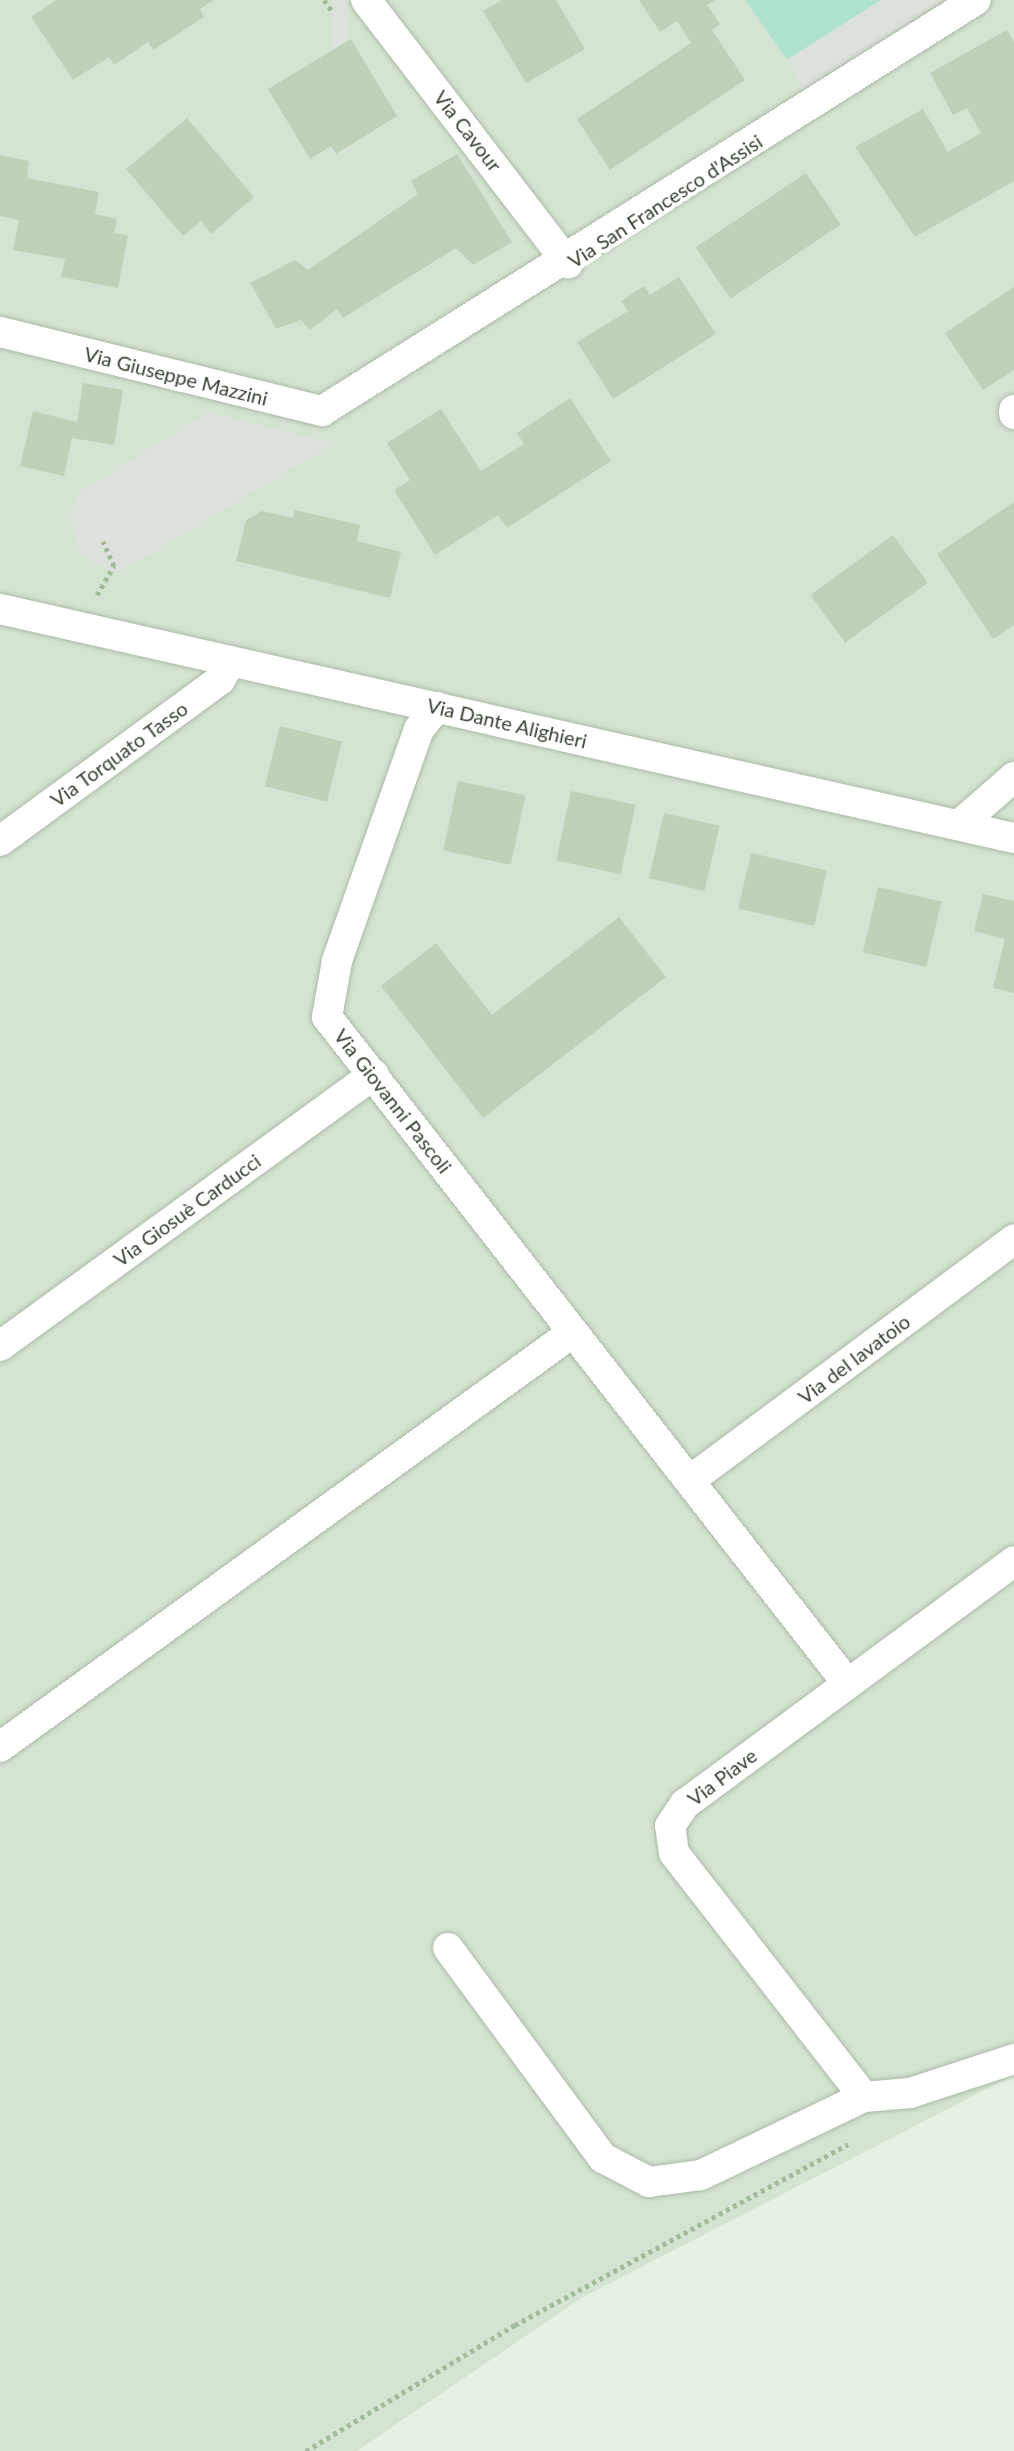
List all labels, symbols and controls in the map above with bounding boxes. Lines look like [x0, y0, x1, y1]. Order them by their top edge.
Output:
street label: Via Cavour [429, 86, 507, 176]
street label: Via San Francesco d'Assisi [563, 129, 767, 273]
street label: Via Giuseppe Mazzini [82, 342, 270, 410]
street label: Via Dante Alighieri [424, 693, 590, 753]
street label: Via Torquato Tasso [45, 696, 193, 812]
street label: Via Giovanni Pascoli [329, 1024, 457, 1178]
street label: Via Giosuè Carducci [109, 1149, 265, 1271]
street label: Via del lavatoio [793, 1309, 915, 1409]
street label: Via Piave [683, 1743, 761, 1811]

